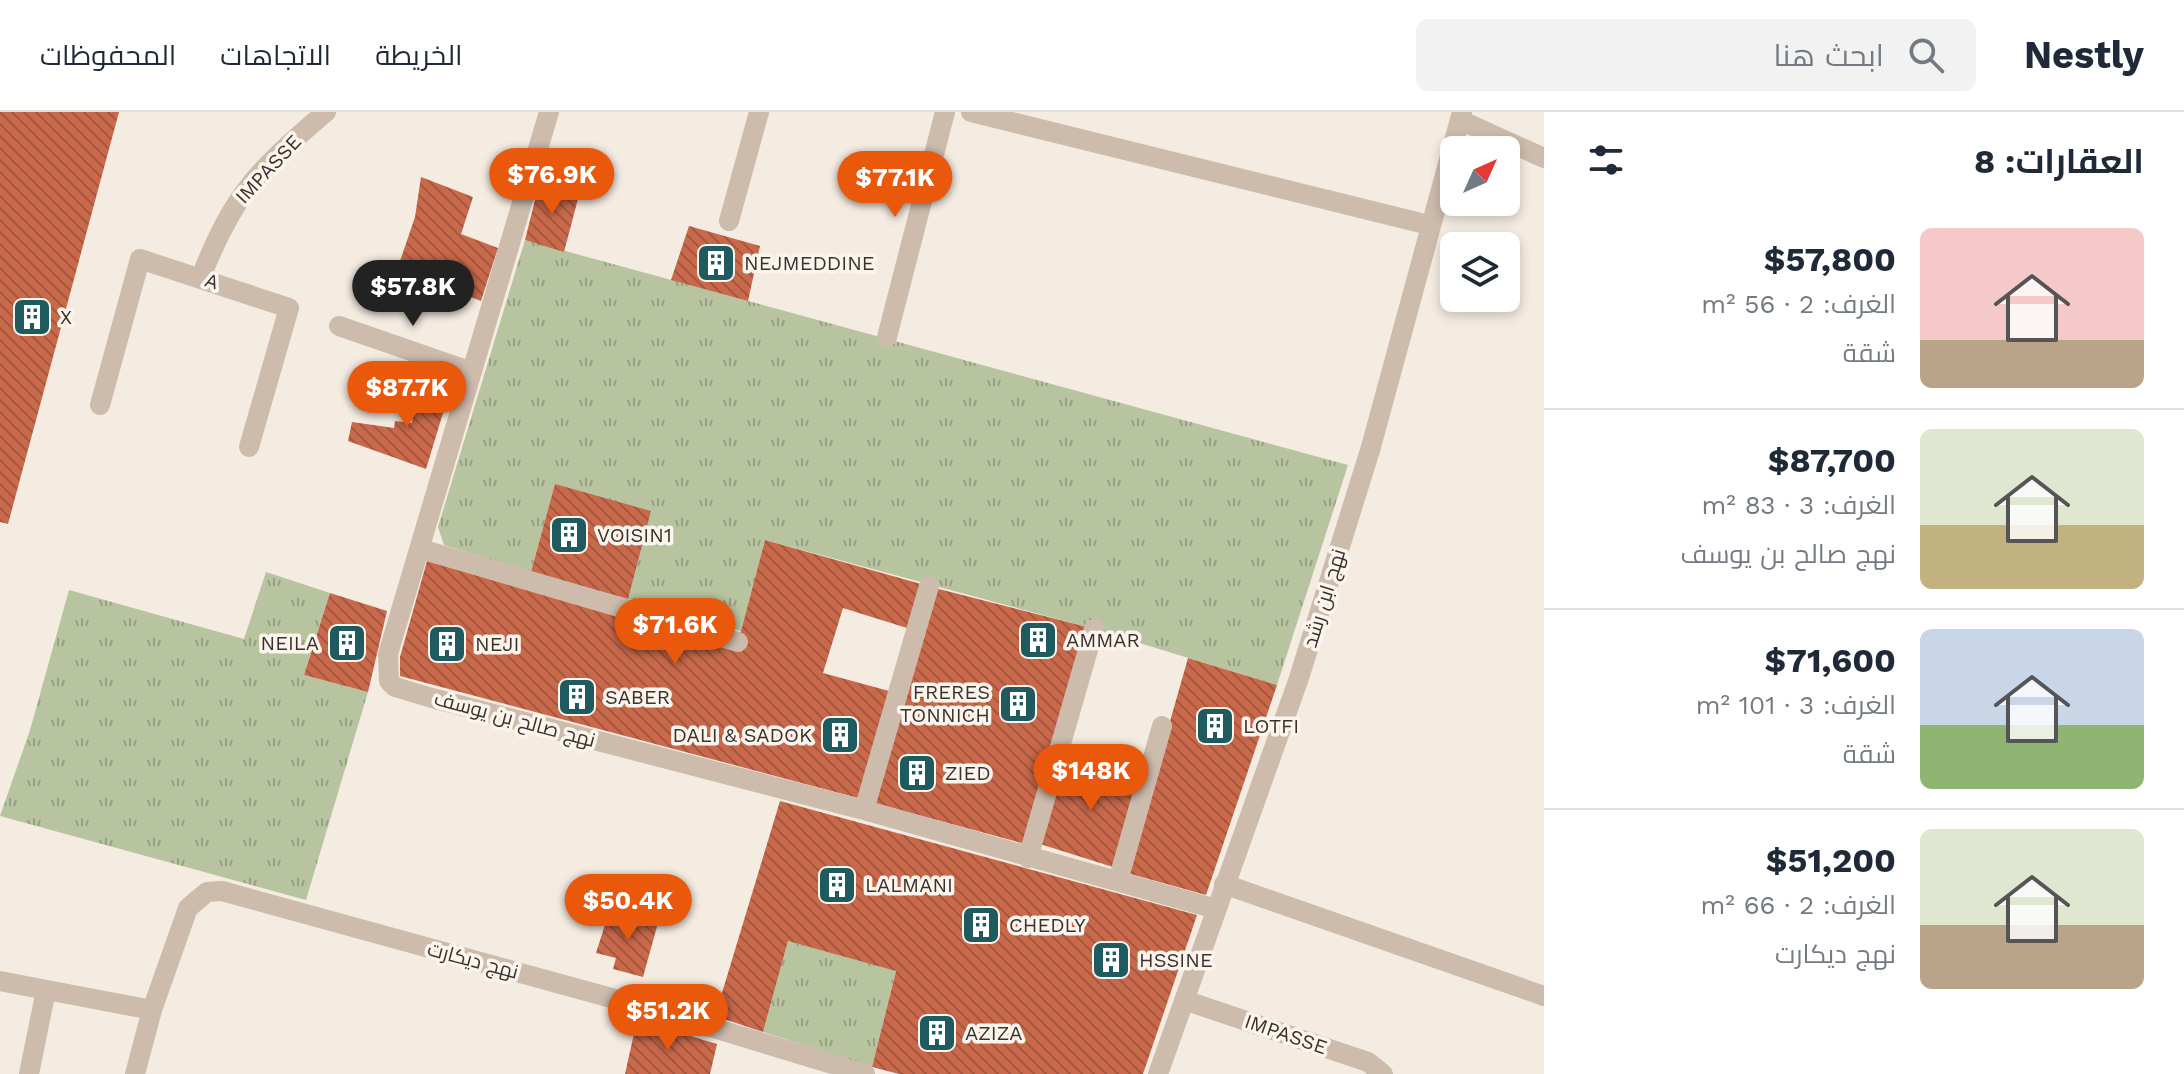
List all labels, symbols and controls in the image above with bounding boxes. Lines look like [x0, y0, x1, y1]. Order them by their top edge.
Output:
search box [1416, 19, 1976, 91]
icon: search [1904, 33, 1948, 77]
text: Nestly [2024, 33, 2144, 77]
text: ابحث هنا [1773, 38, 1884, 73]
text: المحفوظات [40, 39, 176, 72]
text: الاتجاهات [220, 39, 331, 72]
text: الخريطة [375, 39, 463, 72]
street label: IMPASSE [230, 129, 306, 209]
north arrow [1440, 136, 1520, 216]
map controls [1440, 136, 1520, 312]
icon: filters [1584, 138, 1628, 182]
text: العقارات: 8 [1974, 141, 2144, 181]
pin: $76.9K [487, 148, 617, 216]
pin: $77.1K [830, 151, 960, 219]
text: $76.9K [507, 159, 597, 189]
text: $77.1K [855, 162, 935, 192]
button: layers [1440, 232, 1520, 312]
text: $57,800 [1764, 239, 1896, 279]
building icon: NEJMEDDINE [695, 242, 737, 284]
place label: NEJMEDDINE [744, 251, 875, 275]
pin: $57.8K [348, 260, 478, 328]
icon: home [1984, 260, 2080, 356]
street label: A [202, 268, 222, 294]
text: $57.8K [370, 271, 456, 301]
text: الغرف: 2 · 56 m² [1701, 289, 1896, 319]
building icon: X [11, 296, 53, 338]
place label: X [60, 305, 72, 329]
text: شقة [1843, 338, 1896, 368]
pin: $87.7K [342, 361, 472, 429]
text: $87.7K [365, 372, 449, 402]
text: $87,700 [1768, 440, 1896, 480]
icon: home [1984, 461, 2080, 557]
text: الغرف: 3 · 83 m² [1702, 490, 1896, 520]
building icon: VOISIN1 [548, 514, 590, 556]
place label: VOISIN1 [597, 523, 672, 547]
text: نهج صالح بن يوسف [1680, 539, 1896, 569]
street label: نهج ابن رشد [1298, 546, 1352, 651]
pin: $71.6K [610, 598, 740, 666]
text: $71.6K [632, 609, 718, 639]
building icon: AMMAR [1017, 619, 1059, 661]
building icon: NEILA [326, 622, 368, 664]
building icon: NEJI [426, 623, 468, 665]
place label: AMMAR [1066, 628, 1140, 652]
place label: NEILA [260, 631, 319, 655]
place label: NEJI [475, 632, 519, 656]
text: $71,600 [1764, 640, 1896, 680]
icon: home [1984, 661, 2080, 757]
building icon: SABER [556, 676, 598, 718]
place label: FRERES TONNICH [900, 680, 990, 727]
building icon: FRERES TONNICH [997, 683, 1039, 725]
place label: SABER [605, 685, 670, 709]
street label: نهج صالح بن يوسف [431, 686, 598, 754]
text: الغرف: 3 · 101 m² [1696, 690, 1896, 720]
building icon: LOTFI [1194, 705, 1236, 747]
building icon: DALI & SADOK [819, 714, 861, 756]
place label: LOTFI [1243, 714, 1299, 738]
place label: DALI & SADOK [673, 723, 812, 747]
text: شقة [1843, 739, 1896, 769]
pin: $148K [1035, 744, 1147, 812]
building icon: ZIED [896, 752, 938, 794]
text: $148K [1052, 755, 1131, 785]
place label: ZIED [945, 761, 991, 785]
text: $51,200 [1766, 840, 1896, 880]
icon: home [1984, 861, 2080, 957]
building icon: LALMANI [816, 864, 858, 906]
place label: LALMANI [865, 873, 953, 897]
pin: $50.4K [563, 874, 693, 942]
text: $50.4K [583, 885, 673, 915]
text: الغرف: 2 · 66 m² [1701, 890, 1896, 920]
building icon: CHEDLY [960, 904, 1002, 946]
place label: CHEDLY [1009, 913, 1086, 937]
street label: نهج ديكارت [424, 936, 521, 986]
building icon: HSSINE [1090, 939, 1132, 981]
text: نهج ديكارت [1775, 939, 1896, 969]
place label: HSSINE [1139, 948, 1213, 972]
pin: $51.2K [603, 984, 733, 1052]
text: $51.2K [626, 995, 710, 1025]
street label: IMPASSE [1242, 1009, 1330, 1059]
building icon: AZIZA [916, 1012, 958, 1054]
place label: AZIZA [965, 1021, 1023, 1045]

